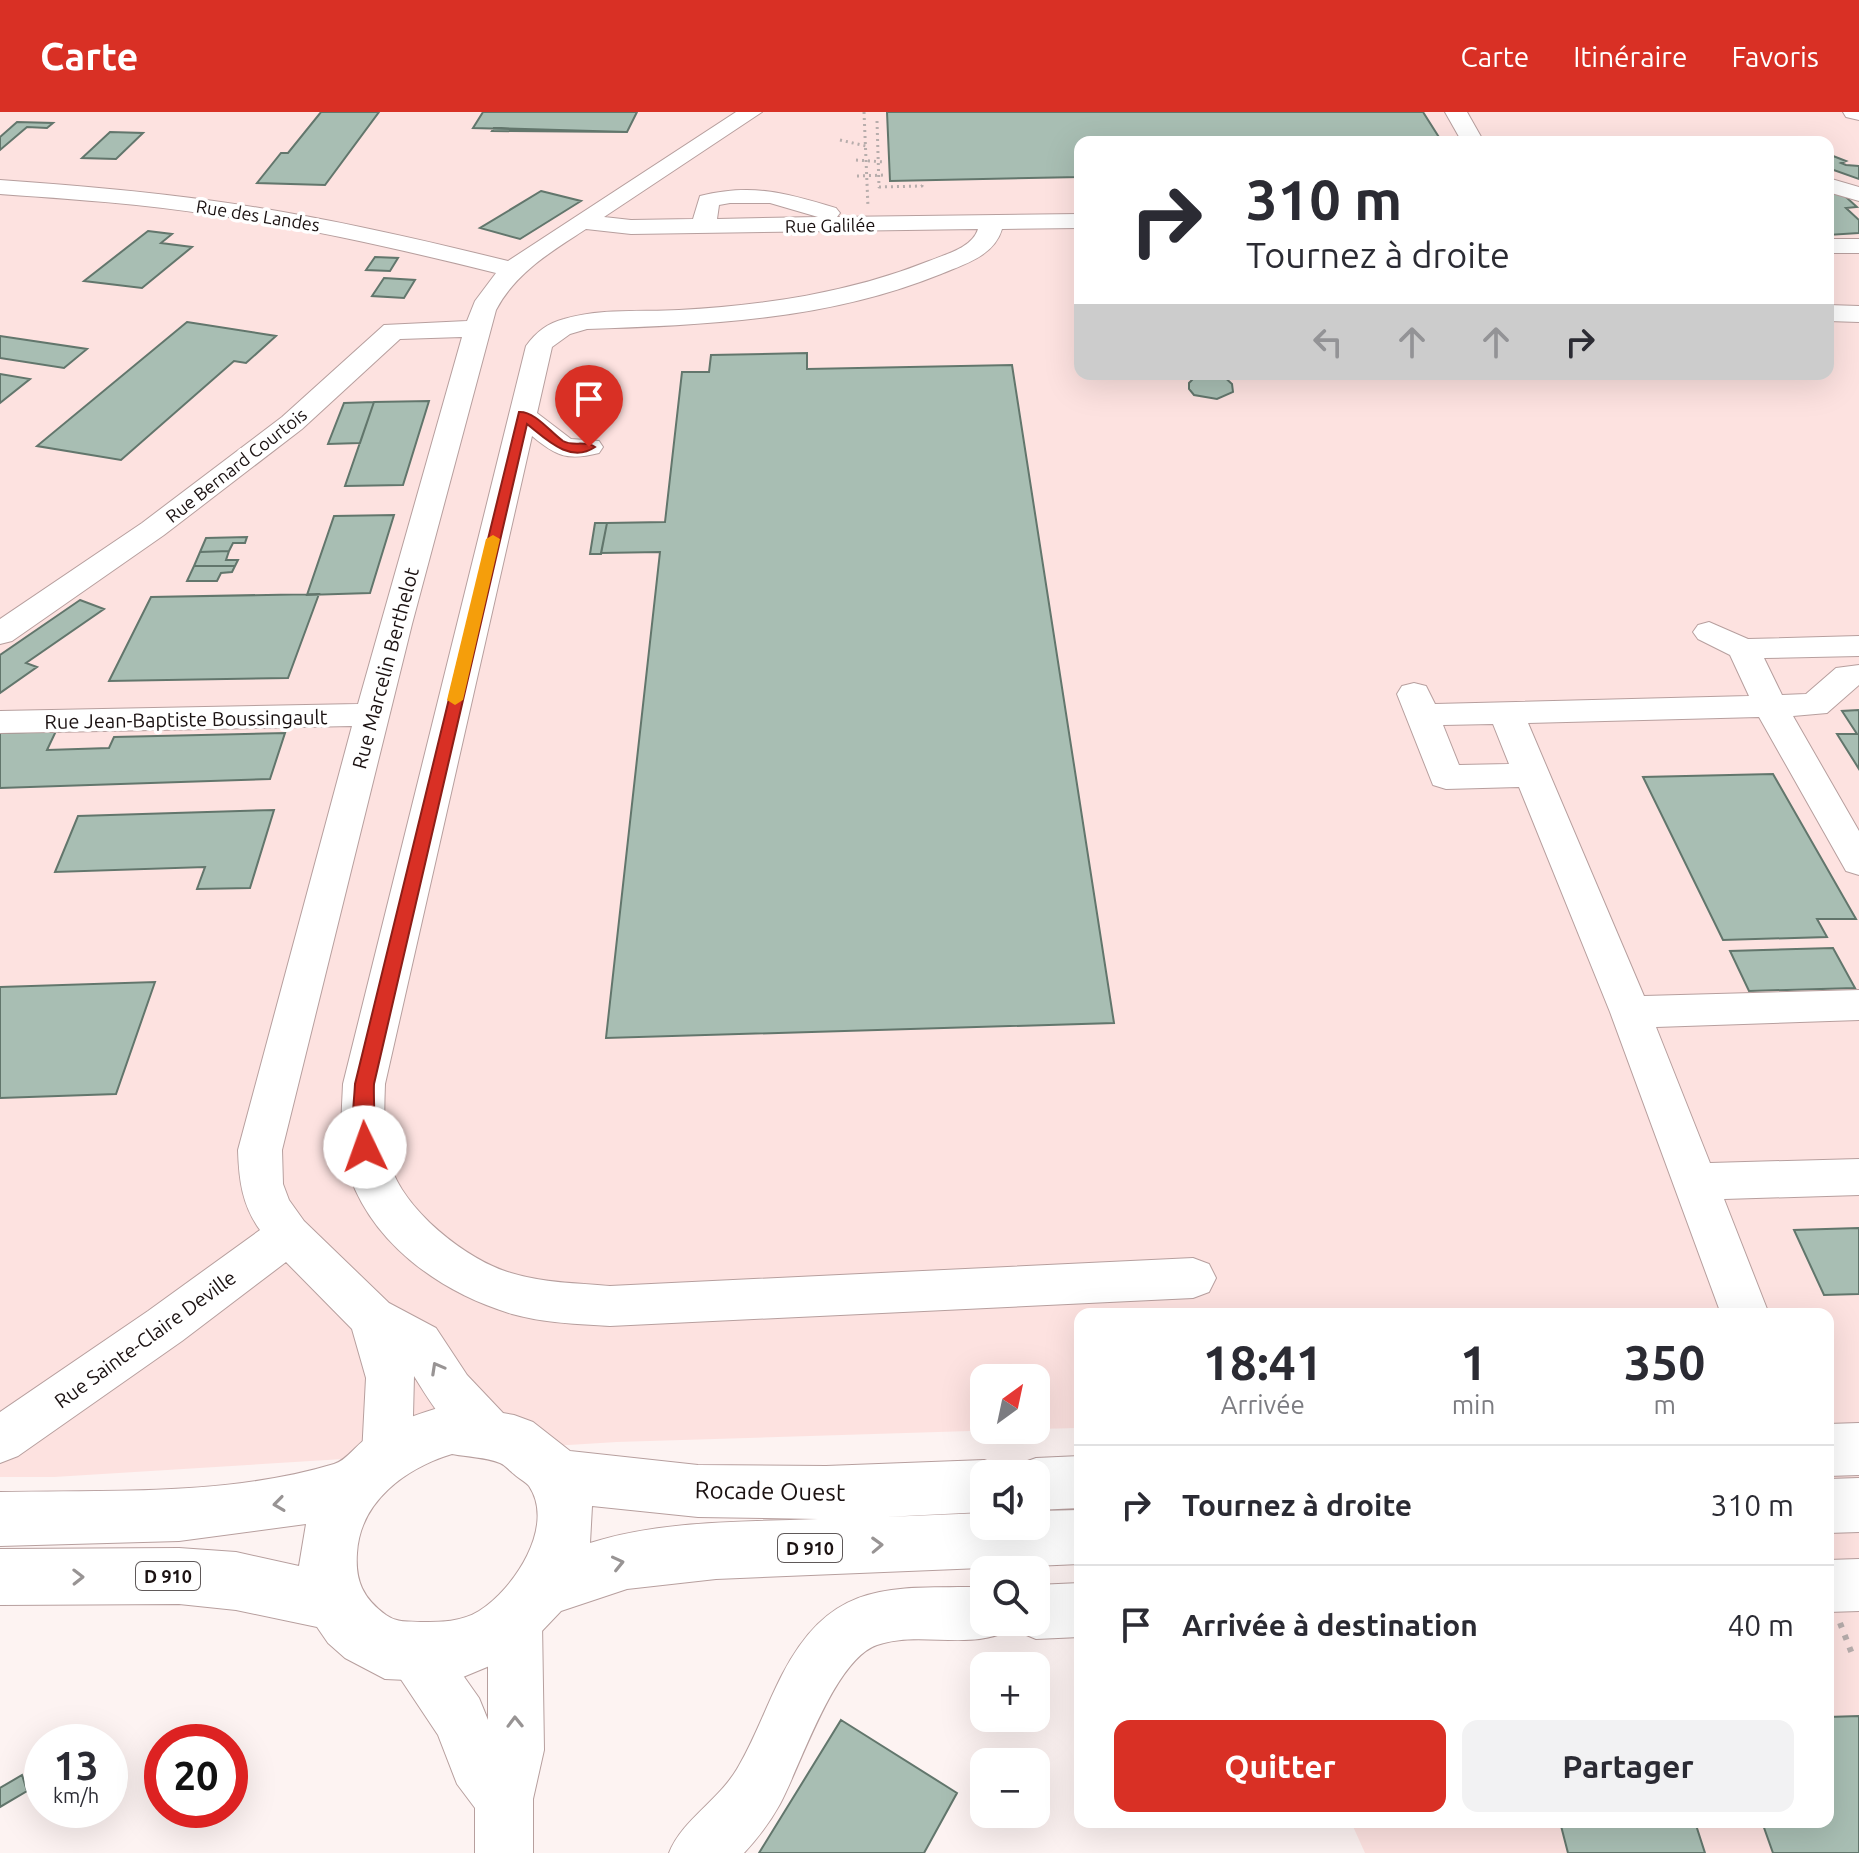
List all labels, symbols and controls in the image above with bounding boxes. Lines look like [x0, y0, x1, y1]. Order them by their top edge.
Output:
text: Carte [40, 35, 139, 77]
text: Carte [1461, 41, 1529, 72]
text: Itinéraire [1573, 41, 1687, 72]
text: Favoris [1731, 41, 1819, 72]
icon: right [1114, 168, 1218, 272]
text: 310 m [1246, 168, 1402, 231]
street label: Rue des Landes [195, 195, 321, 235]
street label: Rue Galilée [785, 214, 875, 236]
text: Tournez à droite [1246, 234, 1510, 275]
icon: left [1306, 320, 1350, 364]
icon: ahead [1390, 320, 1434, 364]
icon: ahead [1474, 320, 1518, 364]
icon: right [1558, 320, 1602, 364]
pin [555, 365, 623, 447]
icon: arrive [567, 377, 611, 421]
street label: Rue Bernard Courtois [162, 404, 311, 526]
street label: Rue Marcelin Berthelot [347, 565, 423, 771]
street label: Rue Jean-Baptiste Boussingault [44, 705, 328, 733]
position arrow [323, 1105, 407, 1189]
street label: Rue Sainte-Claire Deville [50, 1266, 240, 1412]
text: 18:41 [1203, 1335, 1323, 1389]
text: 1 [1460, 1335, 1487, 1389]
text: 350 [1624, 1335, 1705, 1389]
one-way arrow [431, 1362, 446, 1376]
north arrow [970, 1364, 1050, 1444]
map controls [970, 1364, 1050, 1828]
text: Arrivée [1221, 1390, 1305, 1419]
text: min [1452, 1390, 1495, 1419]
text: m [1653, 1390, 1676, 1419]
button: sound [970, 1460, 1050, 1540]
street label: Rocade Ouest [694, 1476, 846, 1506]
icon: right [1114, 1483, 1158, 1527]
text: Tournez à droite [1182, 1488, 1412, 1522]
text: 310 m [1710, 1488, 1794, 1522]
one-way arrow [272, 1495, 286, 1512]
road number: D 910 [778, 1534, 842, 1562]
one-way arrow [871, 1537, 884, 1554]
one-way arrow [611, 1556, 625, 1573]
button: search [970, 1556, 1050, 1636]
road number: D 910 [136, 1562, 200, 1590]
one-way arrow [72, 1568, 85, 1585]
icon: arrive [1114, 1603, 1158, 1647]
text: Arrivée à destination [1182, 1608, 1478, 1642]
text: 40 m [1727, 1608, 1794, 1642]
button: + [970, 1652, 1050, 1732]
one-way arrow [506, 1715, 524, 1728]
button: Quitter [1114, 1720, 1446, 1812]
button: Partager [1462, 1720, 1794, 1812]
speed limit sign: 20 [144, 1724, 248, 1828]
text: 13 [53, 1743, 99, 1788]
button: − [970, 1748, 1050, 1828]
text: km/h [53, 1784, 99, 1807]

